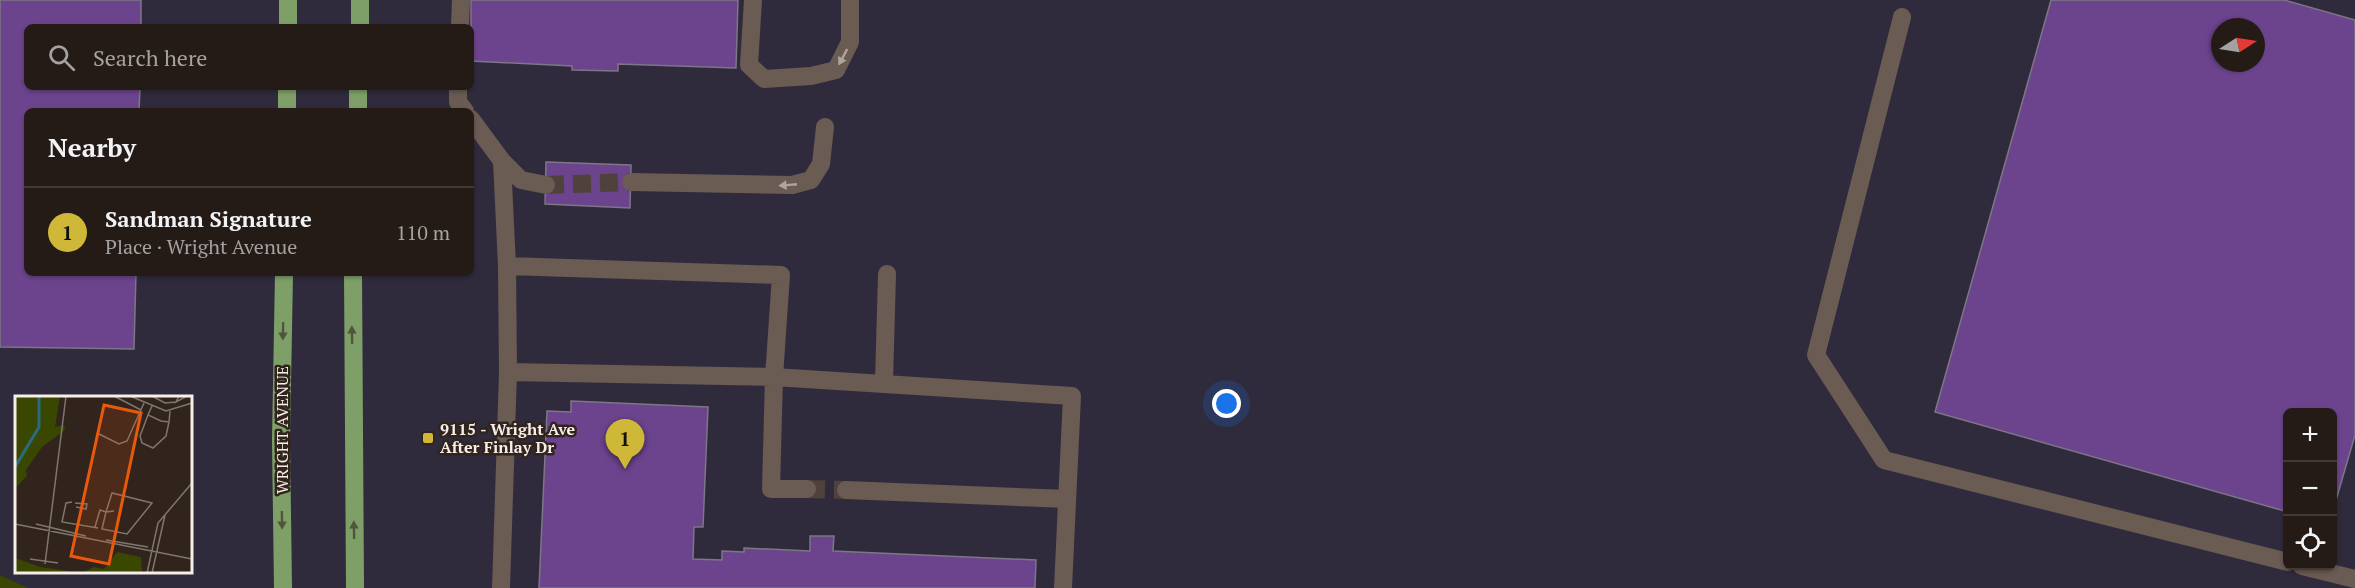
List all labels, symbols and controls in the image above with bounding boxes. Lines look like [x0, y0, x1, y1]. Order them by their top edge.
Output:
north arrow [2211, 18, 2265, 72]
search box [24, 24, 474, 90]
icon: search [45, 41, 78, 74]
text: Search here [93, 43, 207, 72]
one-way arrow [838, 48, 848, 65]
text: Nearby [48, 130, 136, 164]
one-way arrow [778, 180, 797, 190]
text: Sandman Signature [105, 204, 312, 233]
text: 1 [62, 219, 73, 246]
text: 110 m [396, 219, 450, 246]
text: Place · Wright Avenue [105, 233, 297, 260]
one-way arrow [278, 322, 288, 341]
one-way arrow [347, 325, 357, 344]
street label: WRIGHT AVENUE [271, 366, 293, 494]
your location [1212, 389, 1241, 418]
inset map [15, 396, 192, 573]
map controls [2283, 408, 2337, 570]
button: + [2283, 408, 2337, 462]
place label: 9115 - Wright Ave After Finlay Dr [440, 418, 576, 458]
pin: 1 [606, 420, 644, 469]
marker: 9115 - Wright Ave After Finlay Dr [421, 431, 435, 445]
button: − [2283, 462, 2337, 516]
one-way arrow [278, 510, 287, 529]
button: locate [2283, 516, 2337, 570]
one-way arrow [349, 520, 359, 539]

